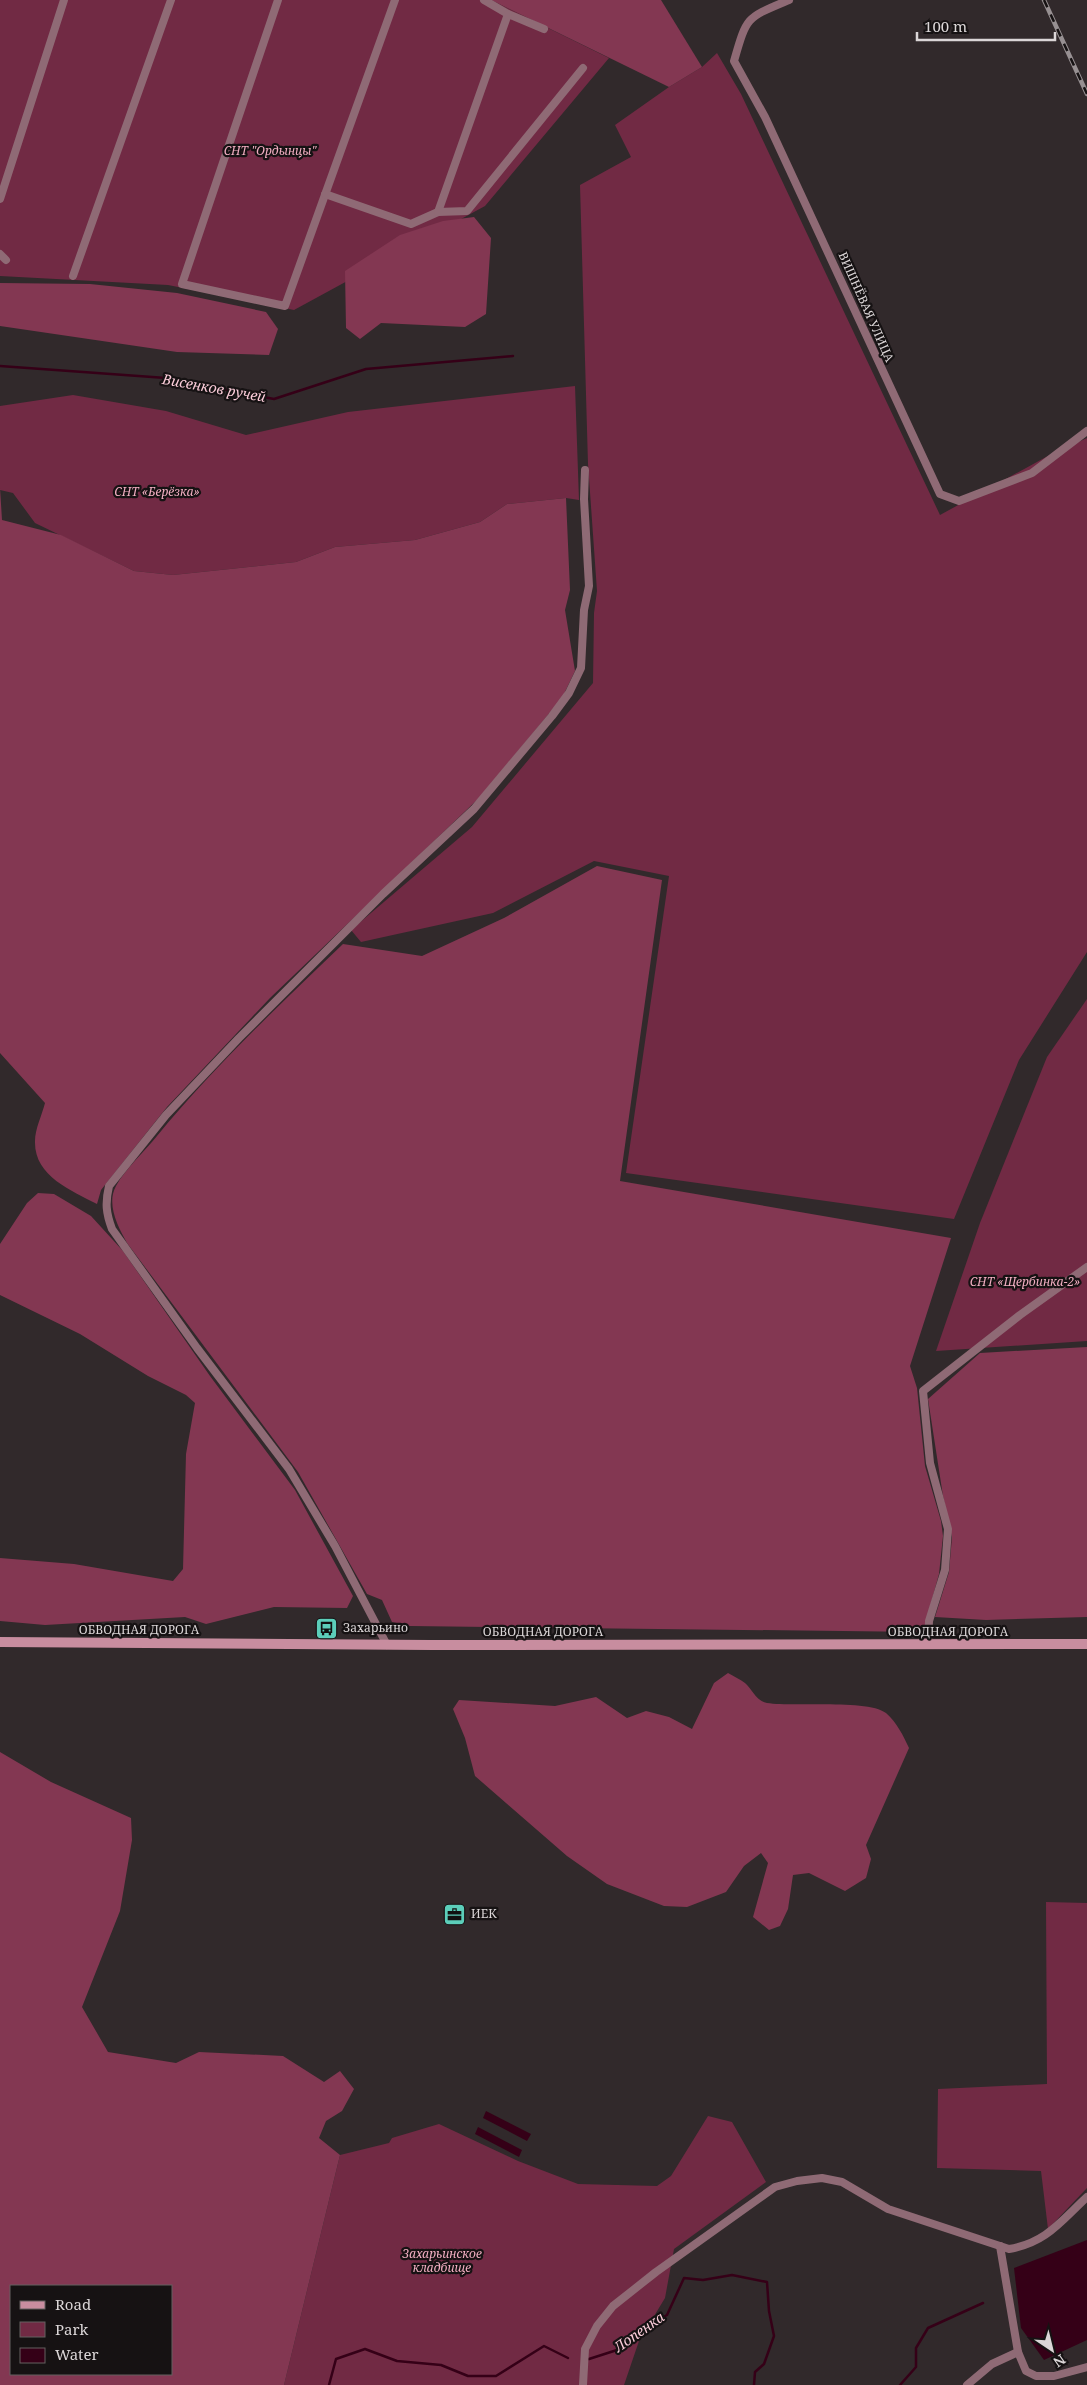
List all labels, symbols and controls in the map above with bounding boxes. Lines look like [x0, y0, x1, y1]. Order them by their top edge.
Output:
scale bar [917, 10, 1054, 42]
text: 100 m [924, 16, 967, 36]
park label: СНТ "Ордынцы" [224, 142, 317, 159]
street label: ВИШНЁВАЯ УЛИЦА [834, 249, 899, 365]
water label: Висенков ручей [160, 369, 268, 406]
park label: СНТ «Берёзка» [114, 483, 200, 500]
park label: СНТ «Щербинка-2» [970, 1273, 1080, 1290]
bus stop icon: Захарьино [315, 1616, 339, 1640]
place label: Захарьино [343, 1619, 408, 1636]
street label: ОБВОДНАЯ ДОРОГА [79, 1621, 200, 1638]
street label: ОБВОДНАЯ ДОРОГА [483, 1623, 604, 1640]
street label: ОБВОДНАЯ ДОРОГА [888, 1623, 1009, 1640]
office icon: ИЕК [443, 1902, 467, 1926]
place label: ИЕК [471, 1905, 497, 1922]
park label: Захарьинское кладбище [402, 2245, 482, 2276]
legend [10, 2285, 172, 2375]
text: Road [55, 2294, 91, 2314]
water label: Лопенка [609, 2307, 668, 2357]
text: Park [55, 2319, 89, 2339]
north arrow [1027, 2325, 1077, 2375]
text: Water [55, 2344, 98, 2364]
text: N [1050, 2350, 1070, 2372]

